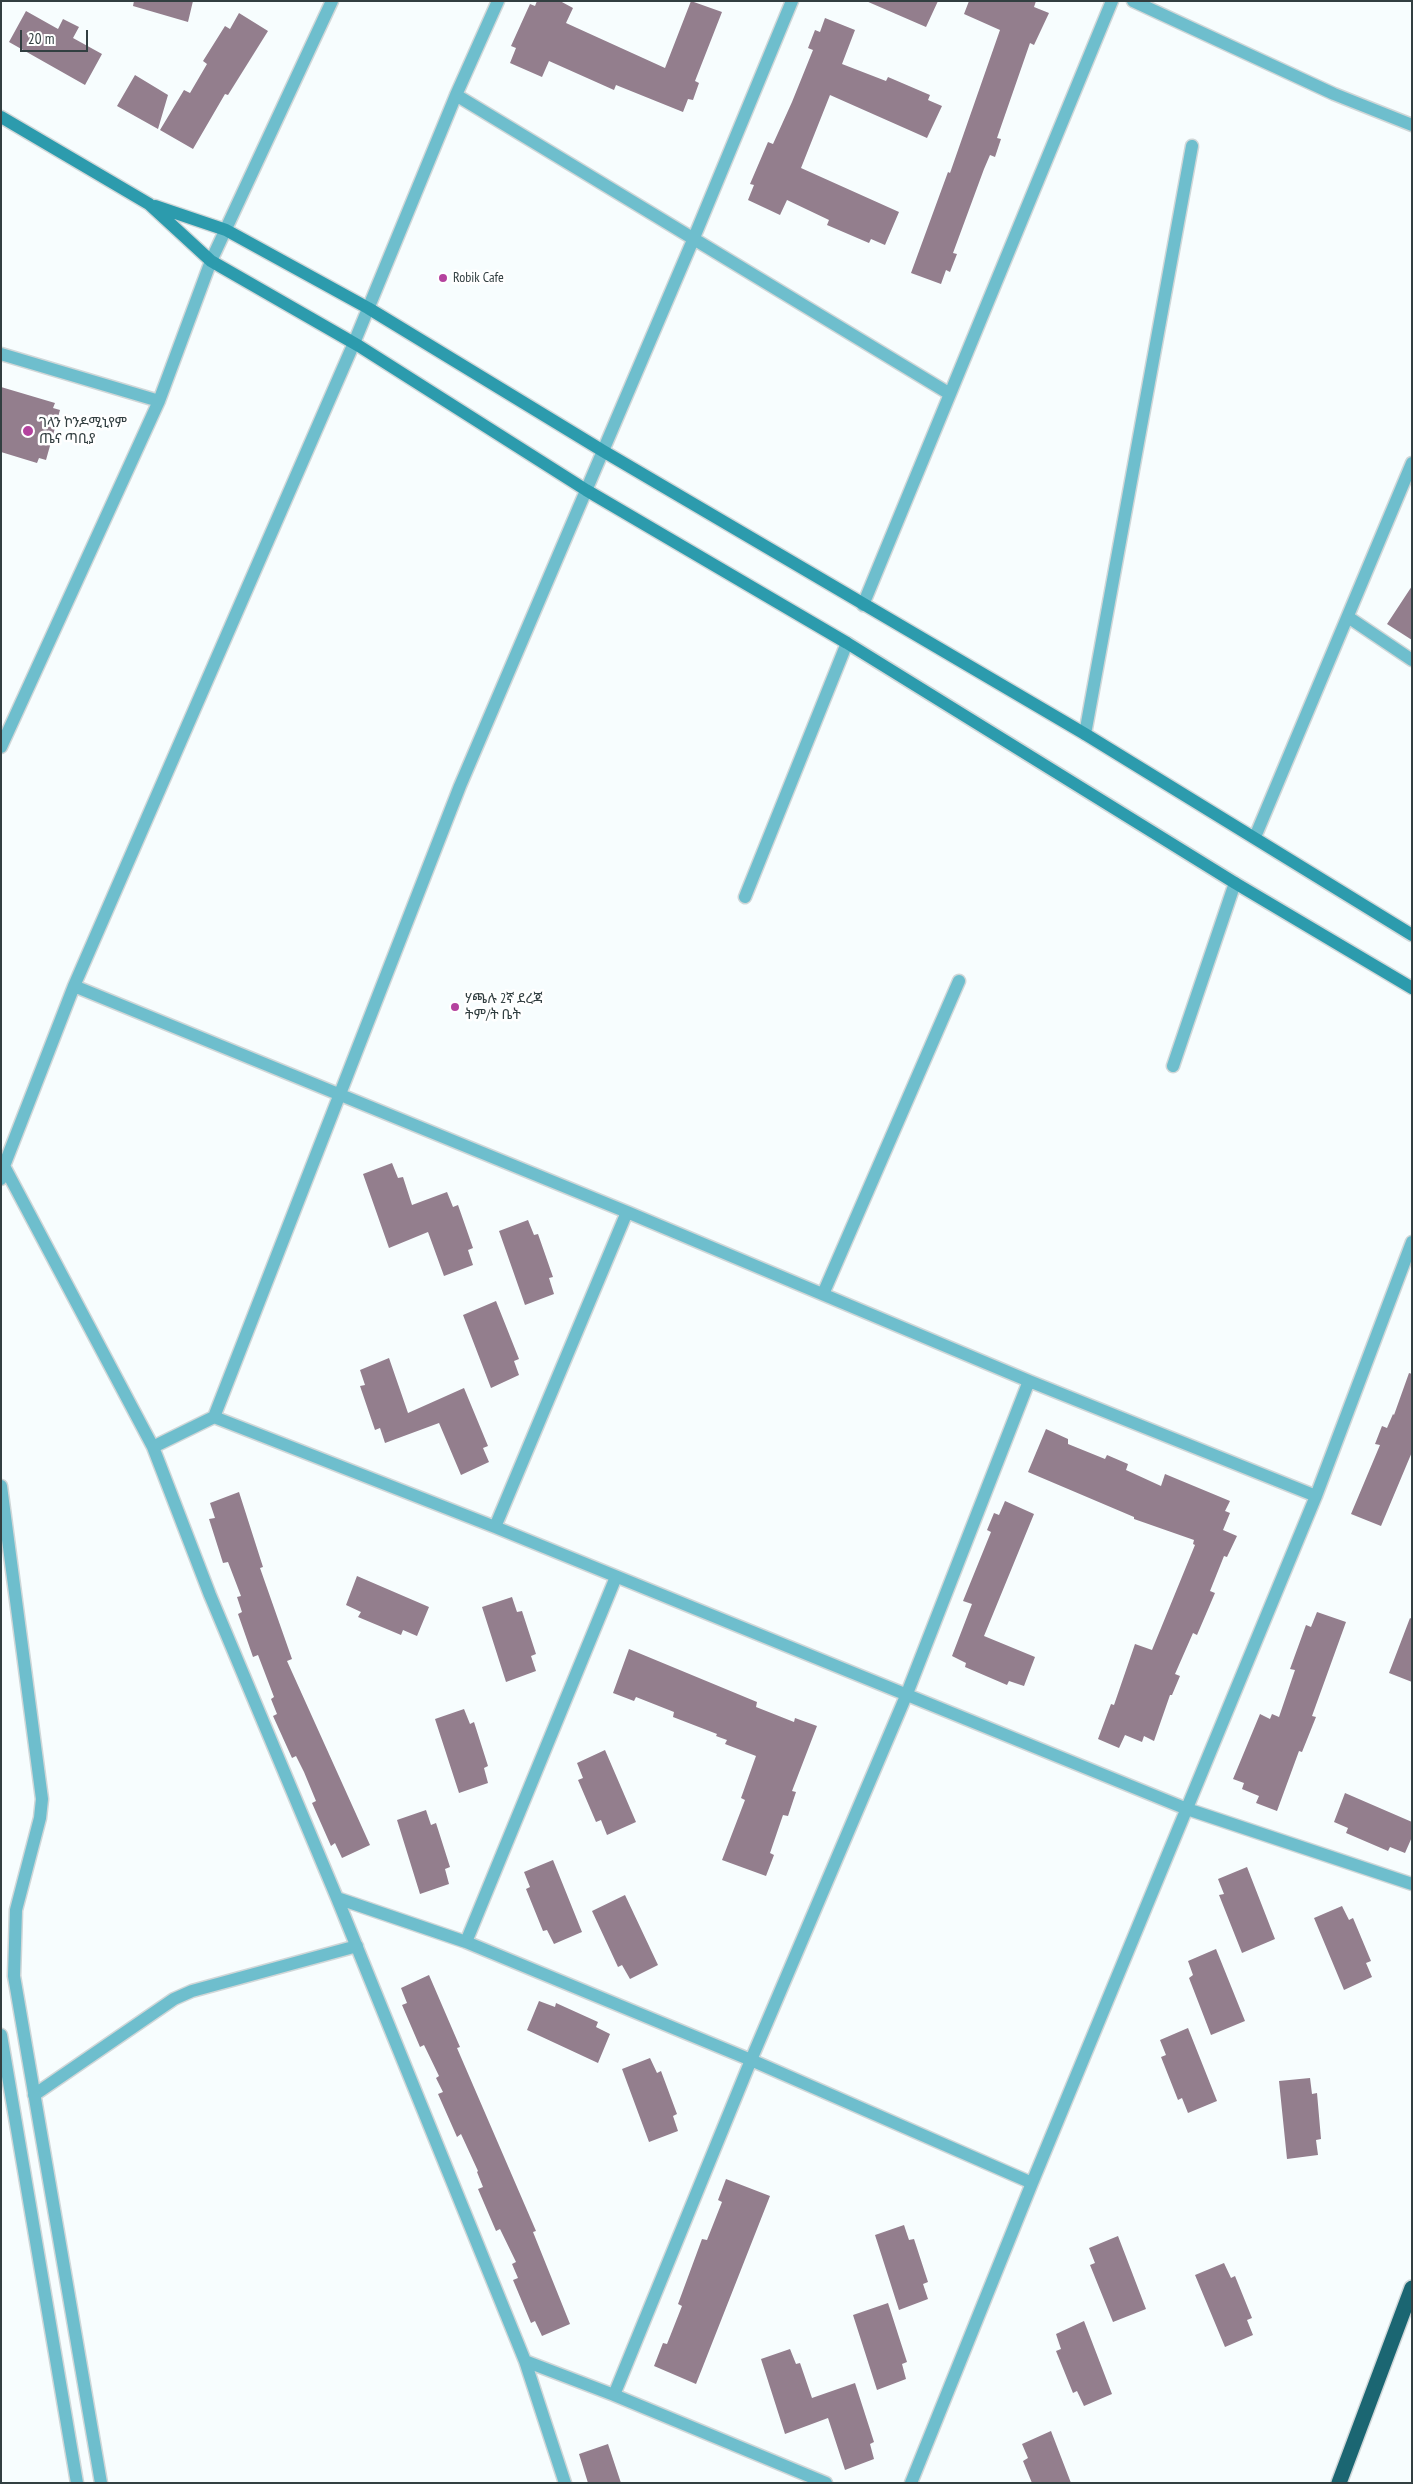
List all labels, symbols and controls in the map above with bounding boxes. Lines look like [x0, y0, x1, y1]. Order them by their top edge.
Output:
scale bar [22, 20, 90, 52]
text: 20 m [28, 29, 54, 48]
place label: Robik Cafe [453, 270, 504, 286]
marker: Robik Cafe [437, 272, 449, 284]
place label: ገላን ኮንዶሚኒየም ጤና ጣቢያ [39, 415, 127, 448]
marker: ገላን ኮንዶሚኒየም ጤና ጣቢያ [21, 424, 35, 438]
place label: ሃጫሉ 2ኛ ደረጃ ትም/ት ቤት [465, 991, 543, 1024]
marker: ሃጫሉ 2ኛ ደረጃ ትም/ት ቤት [449, 1001, 461, 1013]

